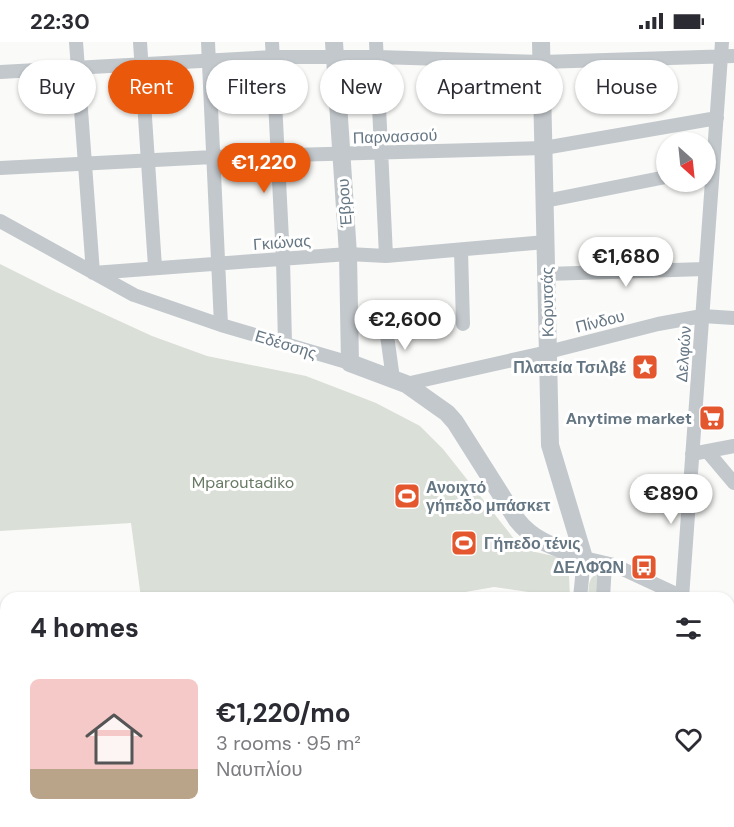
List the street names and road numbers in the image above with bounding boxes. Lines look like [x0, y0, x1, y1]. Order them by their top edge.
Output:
street label: Παρνασσού [352, 125, 438, 148]
street label: Έβρου [332, 178, 357, 229]
street label: Γκιώνας [252, 230, 312, 255]
street label: Κορυτσάς [536, 266, 559, 337]
street label: Πίνδου [573, 305, 627, 338]
street label: Εδέσσης [253, 325, 319, 364]
street label: Δελφών [671, 325, 696, 383]

